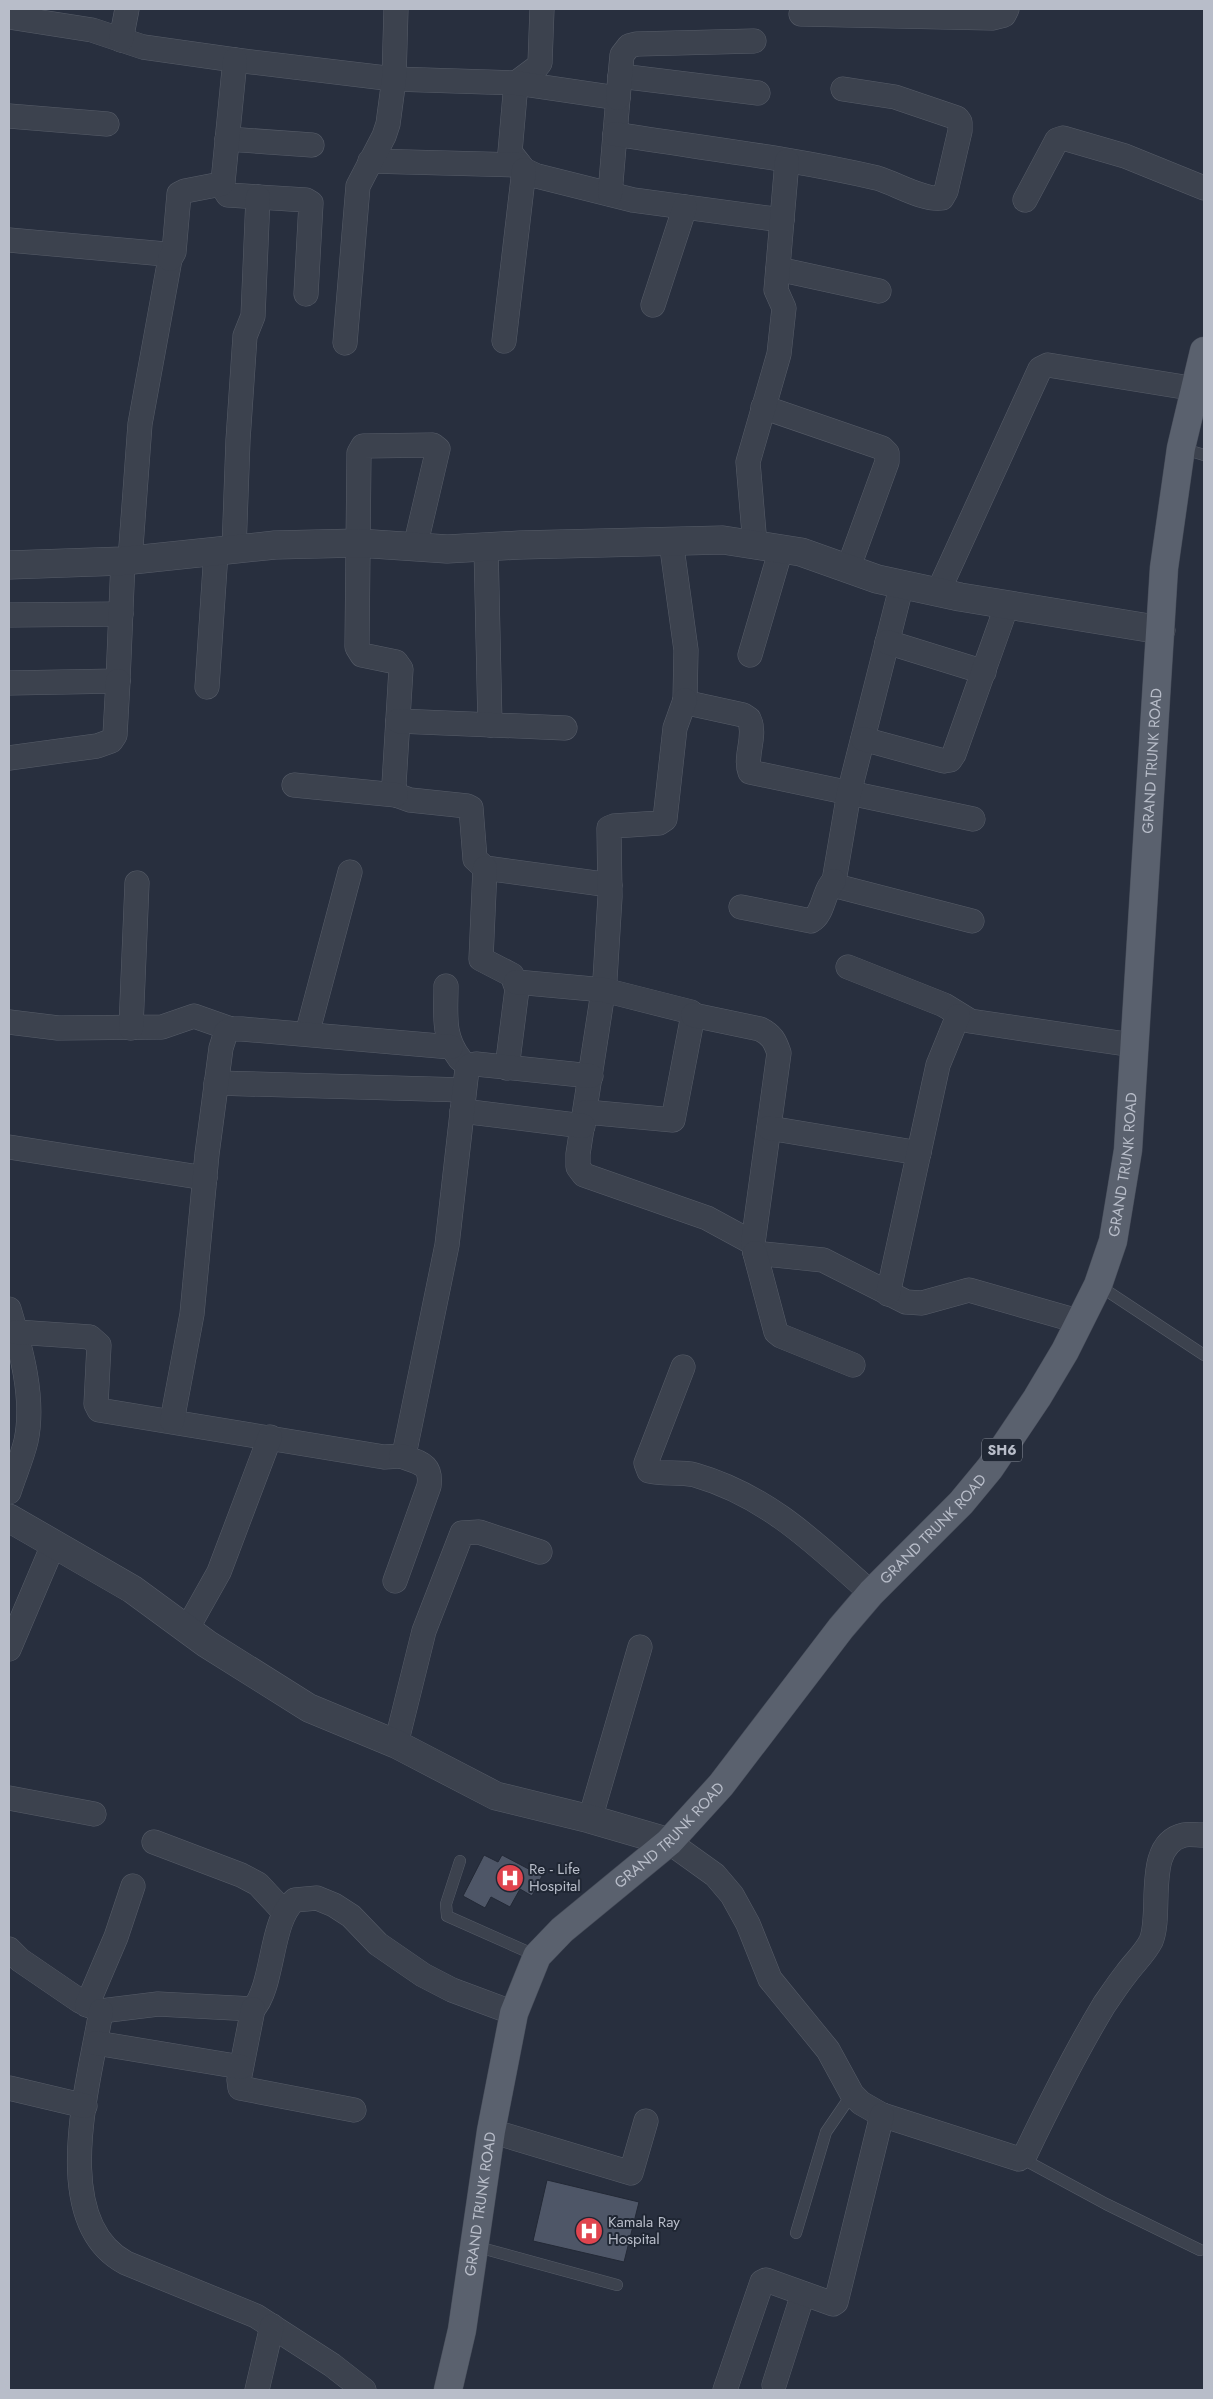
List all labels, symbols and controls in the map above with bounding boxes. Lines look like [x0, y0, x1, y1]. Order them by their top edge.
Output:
street label: GRAND TRUNK ROAD [1137, 688, 1168, 834]
street label: GRAND TRUNK ROAD [1103, 1092, 1143, 1239]
road number: SH6 [982, 1438, 1022, 1462]
street label: GRAND TRUNK ROAD [875, 1469, 992, 1589]
street label: GRAND TRUNK ROAD [610, 1777, 730, 1894]
place label: Re - Life Hospital [529, 1858, 581, 1897]
hospital icon: Re - Life Hospital [495, 1863, 525, 1893]
street label: GRAND TRUNK ROAD [459, 2130, 502, 2278]
place label: Kamala Ray Hospital [608, 2211, 680, 2250]
hospital icon: Kamala Ray Hospital [574, 2216, 604, 2246]

